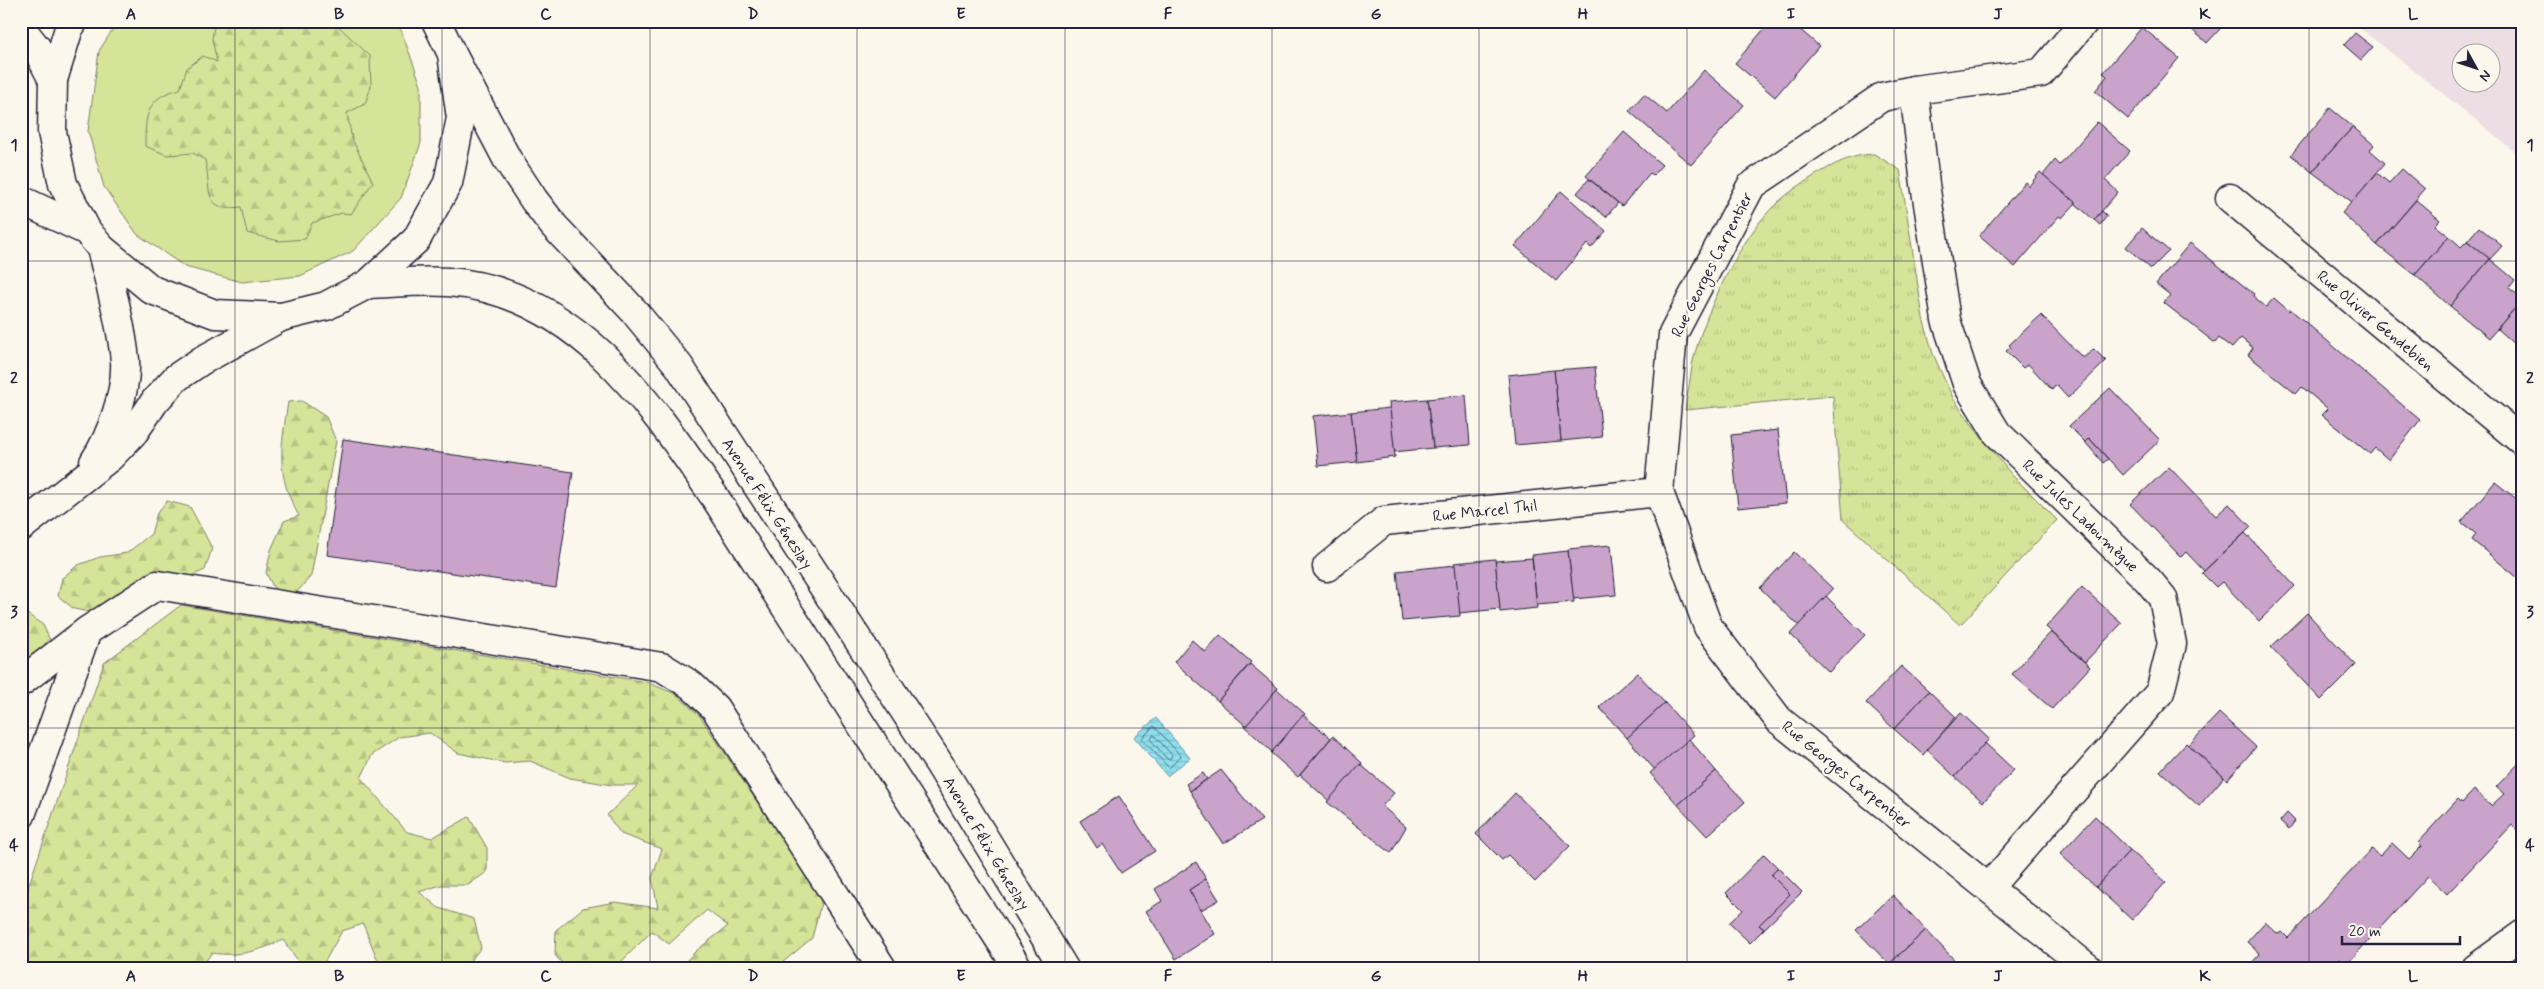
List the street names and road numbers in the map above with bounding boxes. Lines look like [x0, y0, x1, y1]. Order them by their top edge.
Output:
street label: Rue Georges Carpentier [1667, 188, 1759, 341]
street label: Rue Olivier Gendebien [2312, 266, 2438, 376]
street label: Avenue Félix Géneslay [716, 434, 817, 573]
street label: Rue Jules Ladoumègue [2017, 455, 2143, 577]
street label: Rue Marcel Thil [1432, 496, 1539, 527]
street label: Rue Georges Carpentier [1776, 716, 1915, 835]
street label: Avenue Félix Géneslay [937, 773, 1034, 914]

